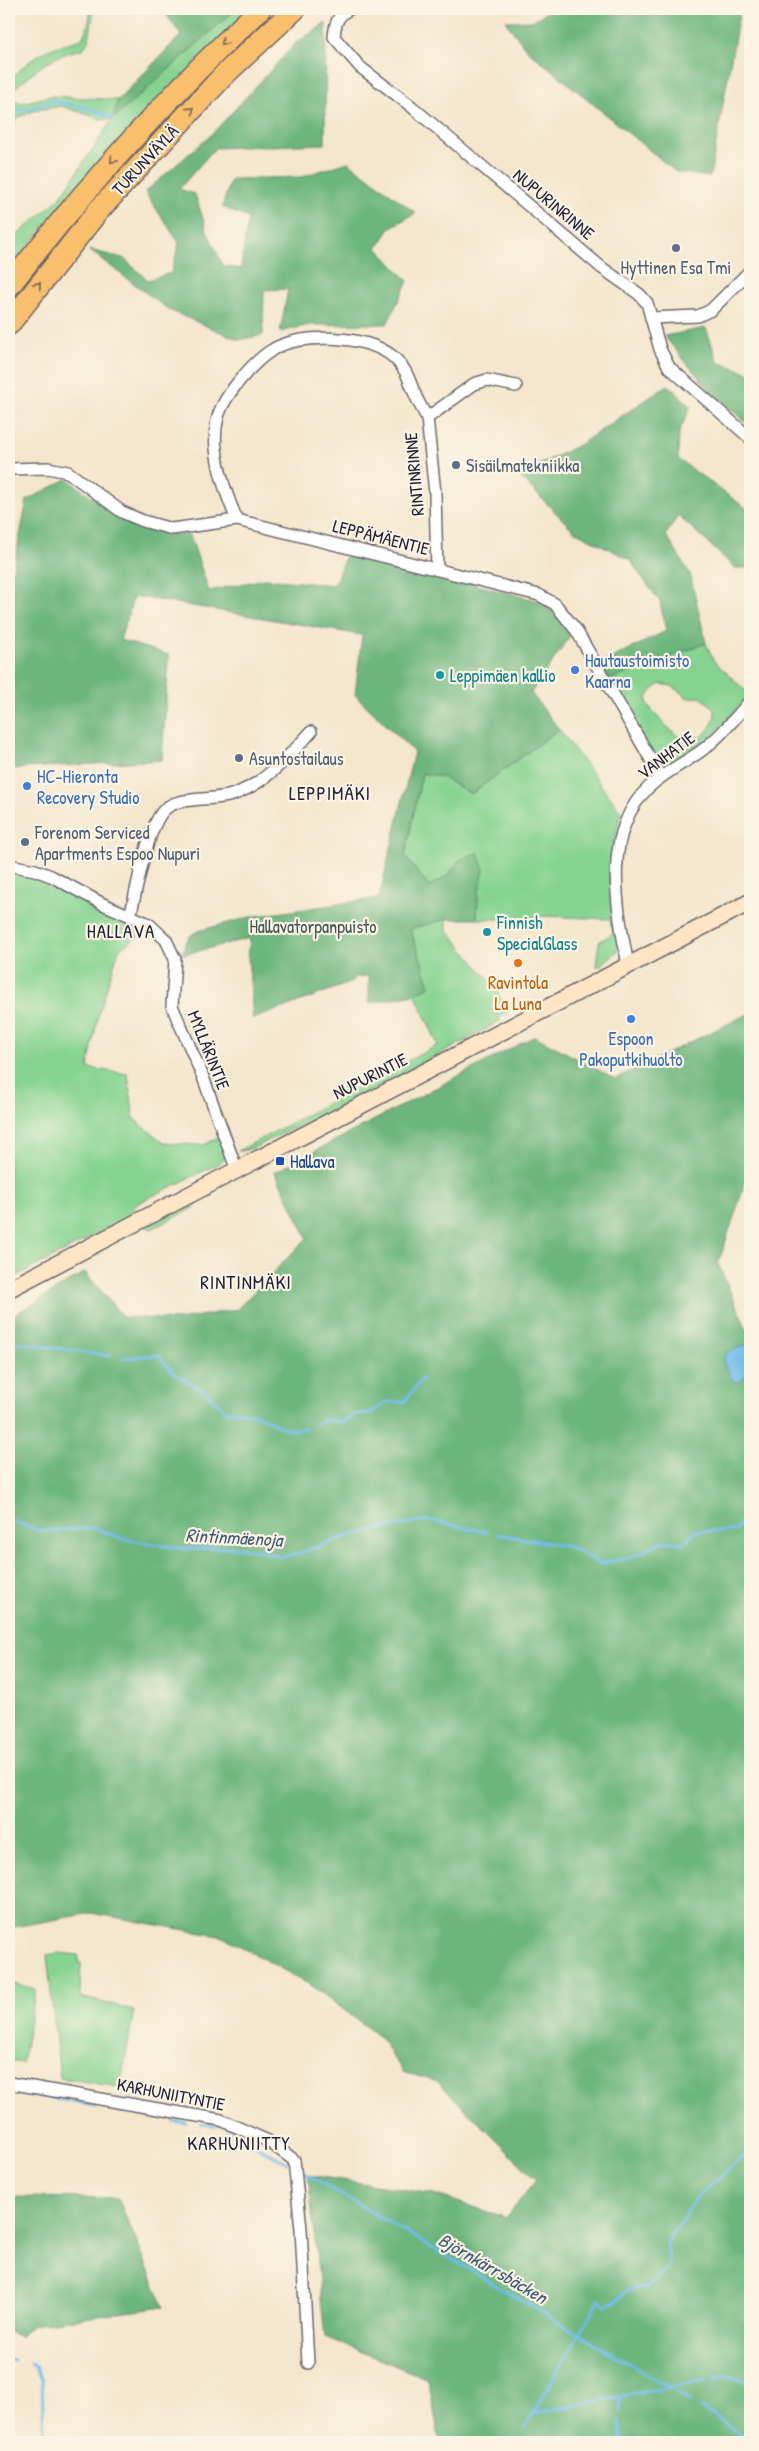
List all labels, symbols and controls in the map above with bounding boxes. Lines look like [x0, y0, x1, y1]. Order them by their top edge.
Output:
one-way arrow [221, 37, 230, 46]
one-way arrow [185, 107, 194, 116]
street label: TURUNVÄYLÄ [106, 119, 184, 201]
one-way arrow [109, 155, 118, 164]
street label: NUPURINRINNE [508, 162, 600, 246]
marker: Hyttinen Esa Tmi [670, 242, 682, 254]
place label: Hyttinen Esa Tmi [621, 255, 731, 280]
one-way arrow [32, 282, 40, 291]
street label: RINTINRINNE [398, 431, 430, 517]
place label: Sisäilmatekniikka [466, 453, 579, 478]
marker: Sisäilmatekniikka [450, 459, 462, 471]
street label: LEPPÄMÄENTIE [330, 513, 432, 561]
place label: Hautaustoimisto Kaarna [585, 648, 689, 694]
place label: Leppimäen kallio [450, 663, 556, 688]
marker: Hautaustoimisto Kaarna [569, 664, 581, 676]
marker: Leppimäen kallio [434, 669, 446, 681]
street label: VANHATIE [632, 725, 700, 785]
place label: Asuntostailaus [249, 746, 344, 771]
marker: Asuntostailaus [233, 752, 245, 764]
place label: HC-Hieronta Recovery Studio [37, 764, 140, 810]
marker: HC-Hieronta Recovery Studio [21, 780, 33, 792]
district label: LEPPIMÄKI [289, 780, 371, 806]
place label: Forenom Serviced Apartments Espoo Nupuri [34, 820, 200, 866]
marker: Forenom Serviced Apartments Espoo Nupuri [19, 836, 31, 848]
place label: Finnish SpecialGlass [496, 910, 577, 956]
park label: Hallavatorpanpuisto [249, 914, 377, 939]
district label: HALLAVA [87, 918, 155, 944]
marker: Finnish SpecialGlass [481, 926, 493, 938]
marker: Ravintola La Luna [512, 957, 524, 969]
place label: Ravintola La Luna [488, 970, 548, 1016]
street label: MYLLÄRINTIE [182, 1007, 236, 1093]
marker: Espoon Pakoputkihuolto [625, 1013, 637, 1025]
place label: Espoon Pakoputkihuolto [579, 1026, 683, 1072]
street label: NUPURINTIE [328, 1047, 412, 1105]
place label: Hallava [290, 1149, 335, 1174]
marker: Hallava [274, 1155, 286, 1167]
district label: RINTINMÄKI [200, 1269, 292, 1295]
water label: Rintinmäenoja [185, 1521, 286, 1553]
street label: KARHUNIITYNTIE [115, 2071, 227, 2117]
district label: KARHUNIITTY [187, 2130, 291, 2156]
water label: Björnkärrsbäcken [434, 2226, 553, 2310]

